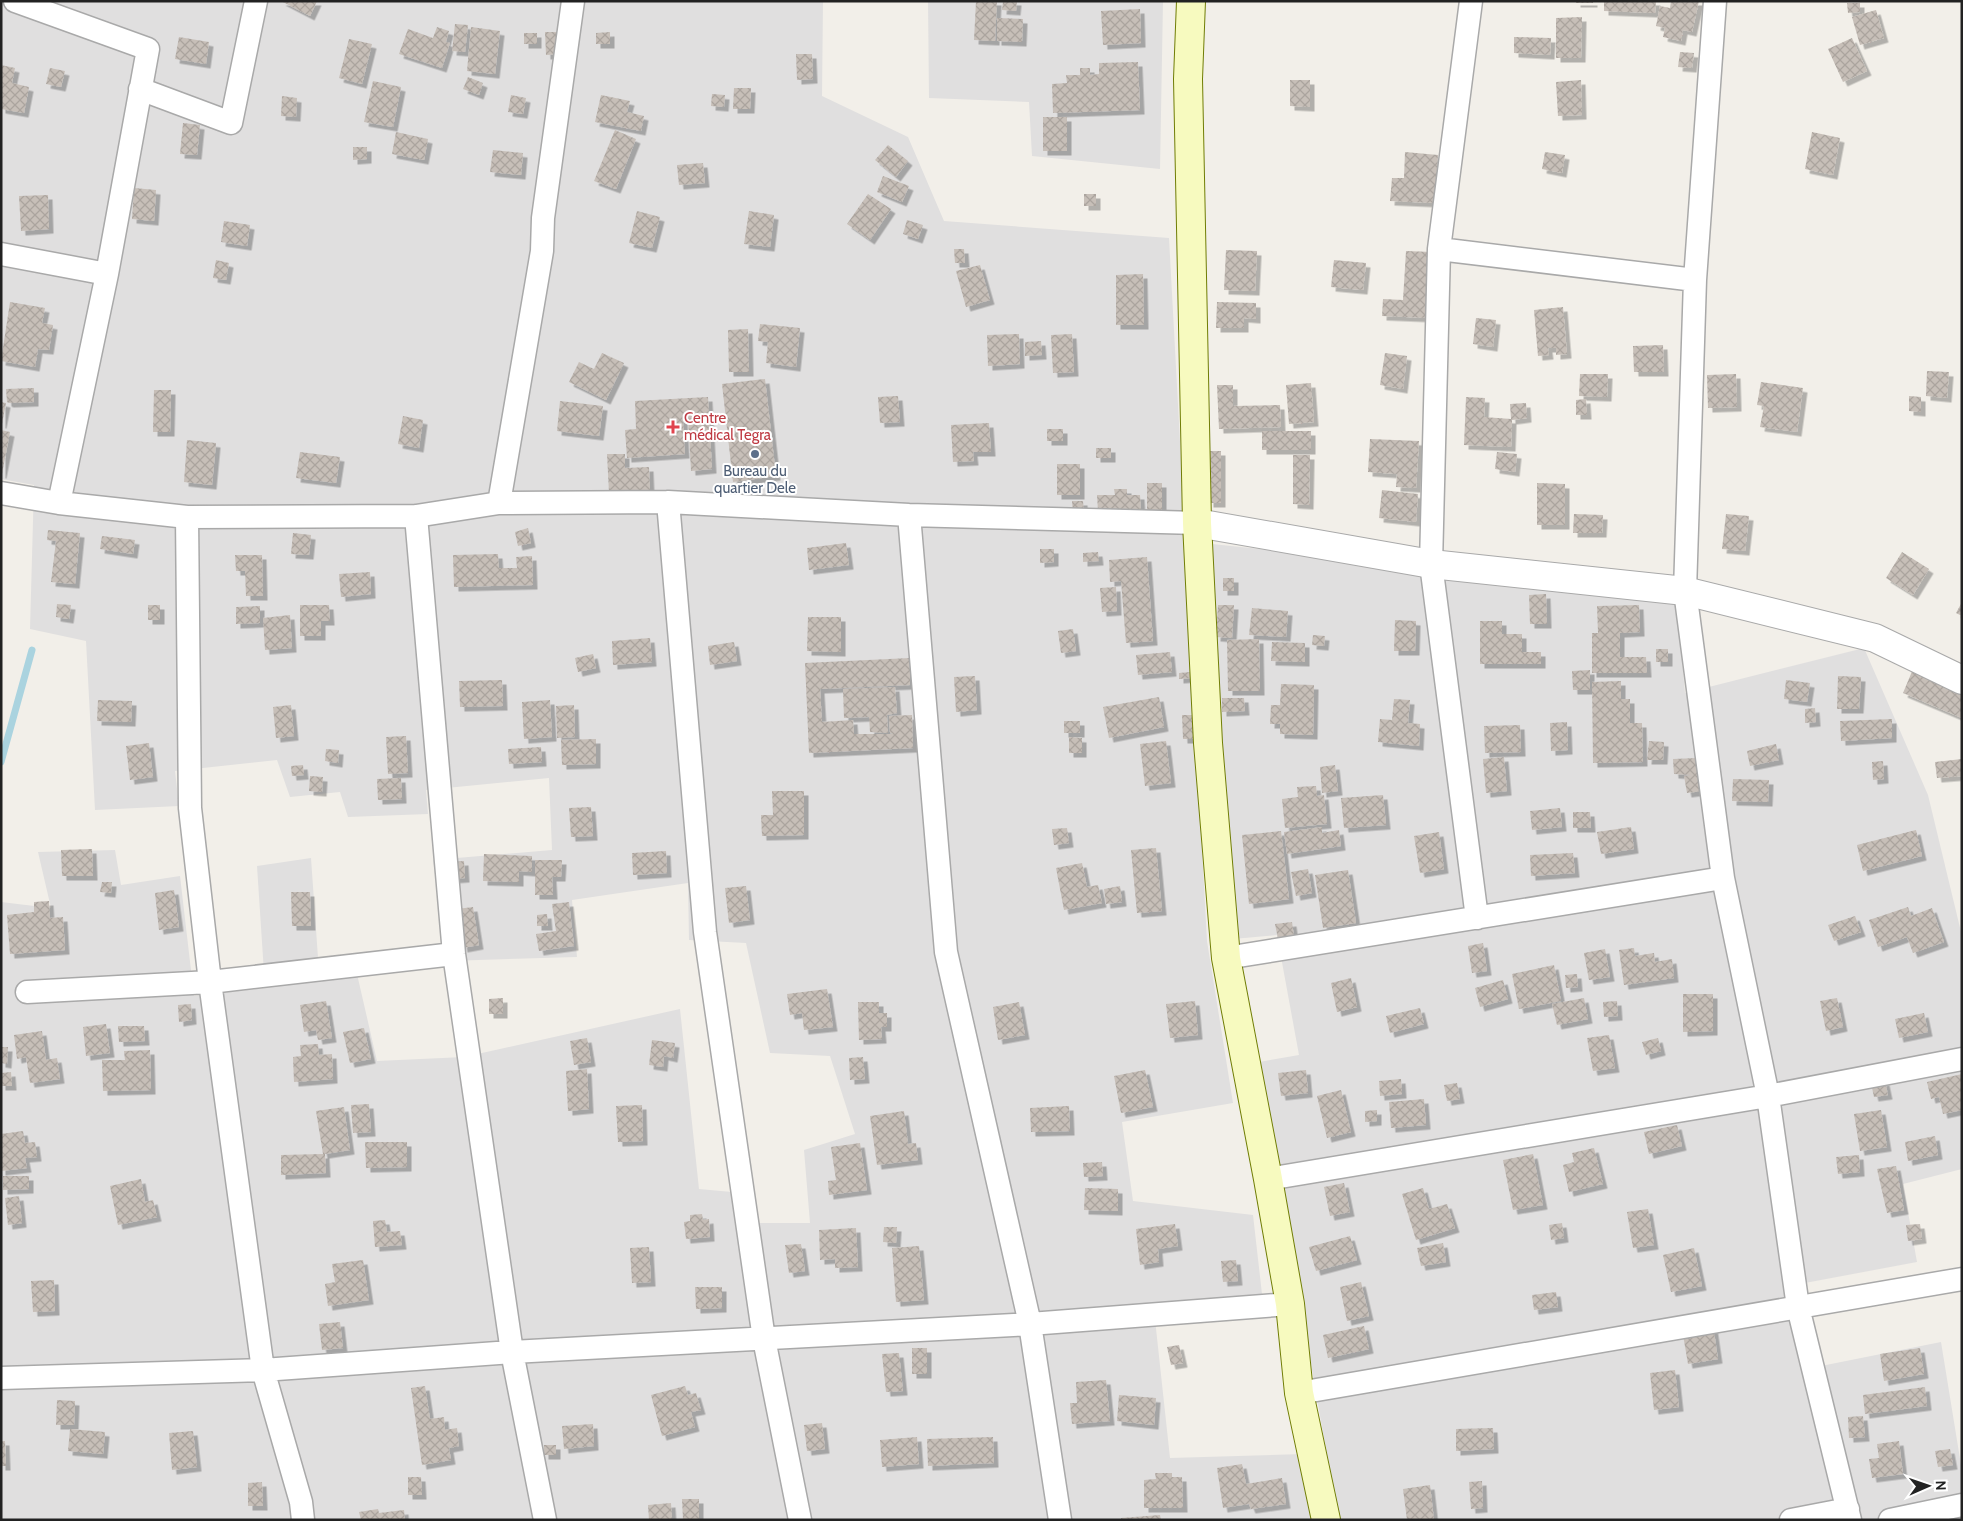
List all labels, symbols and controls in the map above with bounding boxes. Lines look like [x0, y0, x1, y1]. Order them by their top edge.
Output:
place label: Centre médical Tegra [684, 409, 772, 444]
marker: Centre médical Tegra [666, 420, 680, 434]
marker: Bureau du quartier Dele [749, 448, 761, 460]
place label: Bureau du quartier Dele [714, 462, 796, 497]
north arrow [1903, 1461, 1953, 1511]
text: N [1932, 1480, 1950, 1491]

